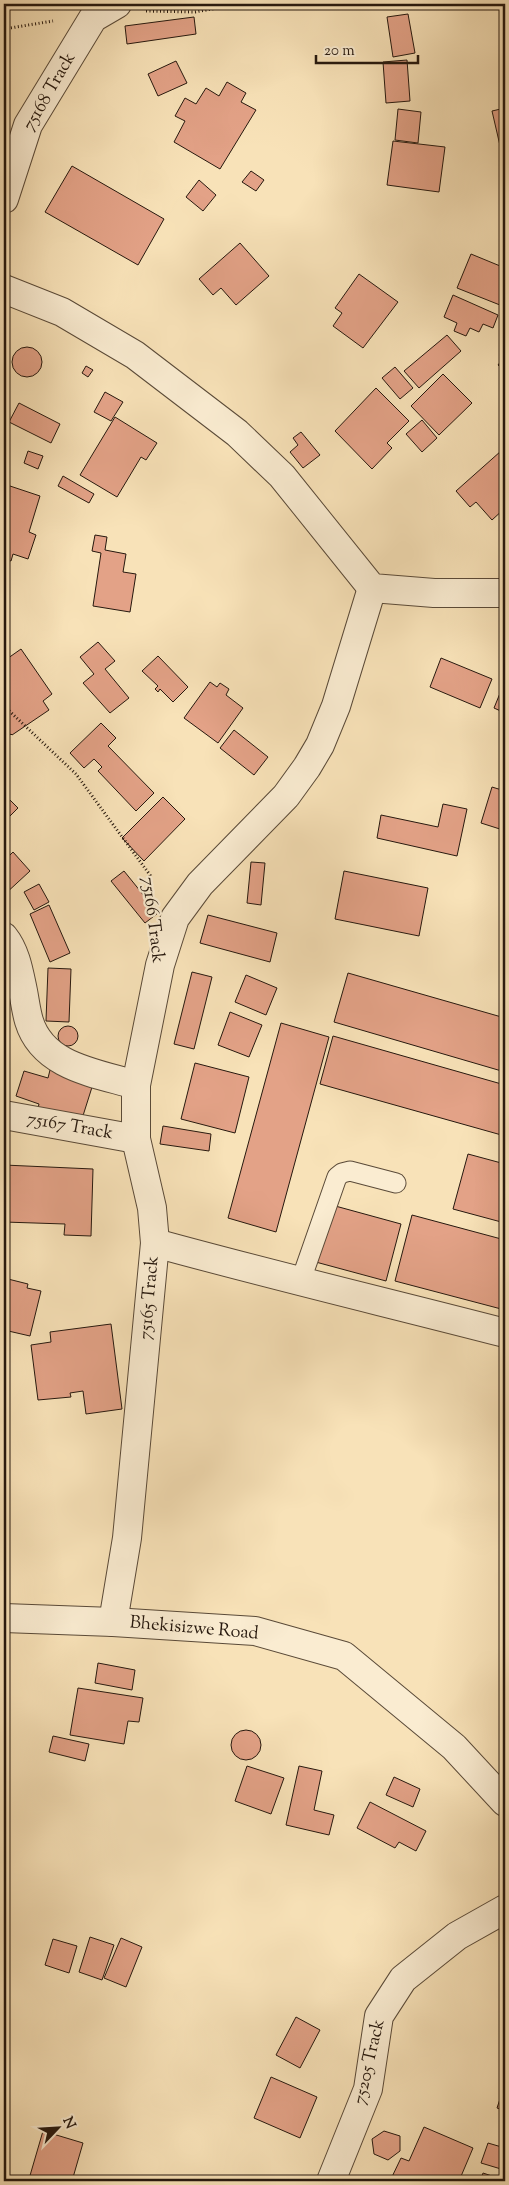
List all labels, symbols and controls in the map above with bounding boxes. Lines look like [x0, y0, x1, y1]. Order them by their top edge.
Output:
scale bar [316, 32, 419, 64]
text: 20 m [324, 41, 355, 62]
street label: 75168 Track [17, 48, 83, 136]
street label: 75166 Track [134, 875, 170, 965]
street label: 75167 Track [25, 1107, 115, 1147]
street label: 75165 Track [133, 1255, 167, 1341]
street label: Bhekisizwe Road [128, 1610, 260, 1648]
street label: 75205 Track [348, 2017, 392, 2107]
north arrow [32, 2102, 82, 2152]
text: N [57, 2114, 79, 2133]

